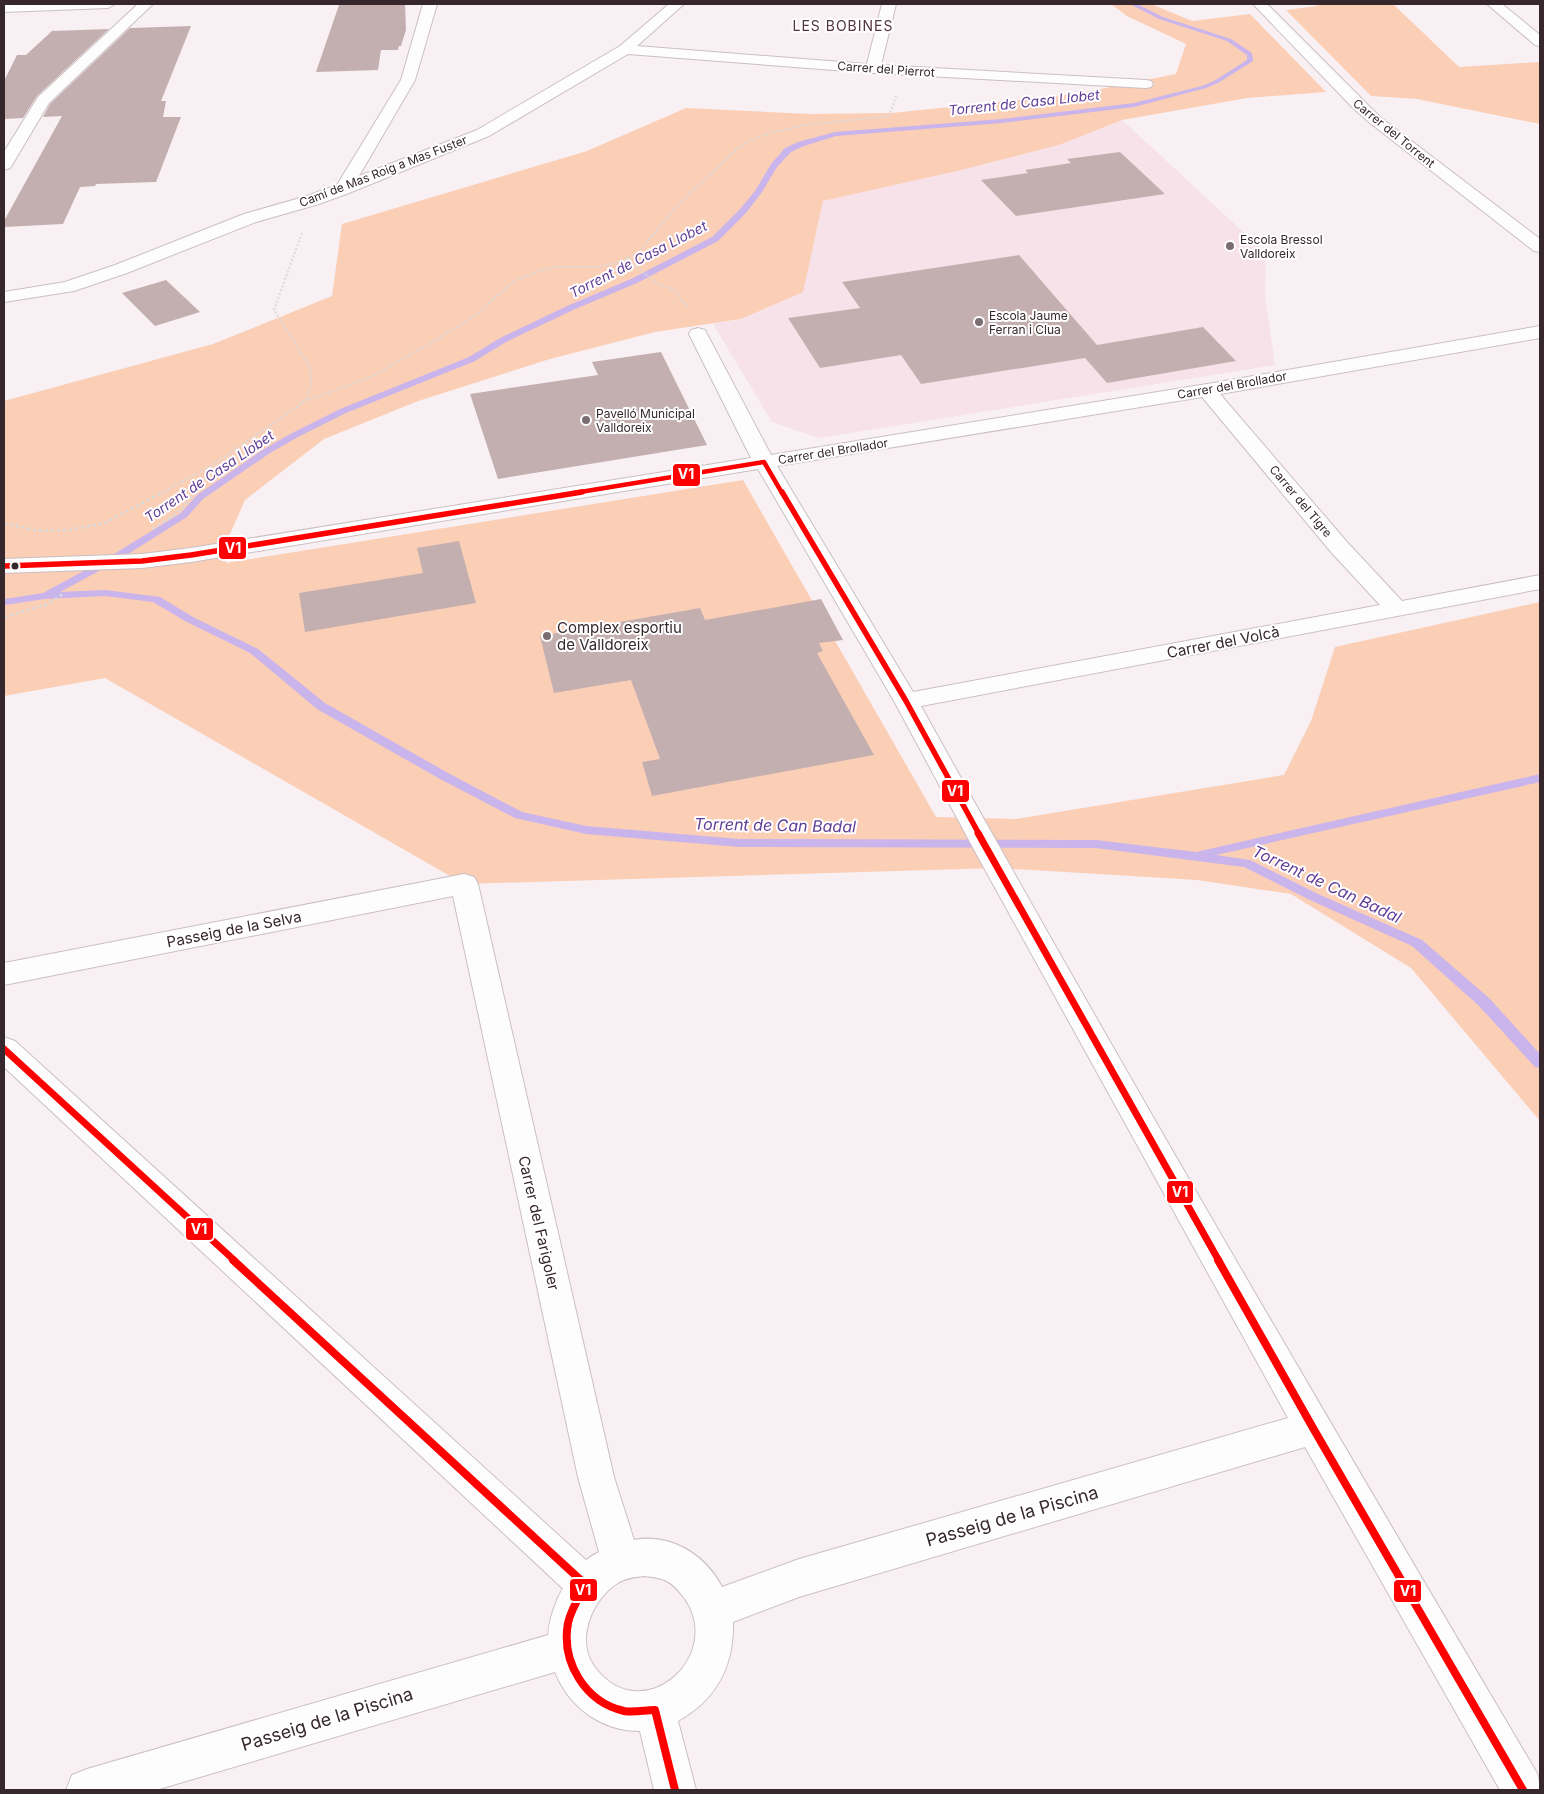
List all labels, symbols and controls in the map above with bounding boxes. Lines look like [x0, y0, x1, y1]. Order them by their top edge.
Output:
district label: LES BOBINES [793, 17, 893, 34]
street label: Carrer del Pierrot [837, 58, 935, 80]
water label: Torrent de Casa Llobet [948, 86, 1101, 118]
street label: Carrer del Torrent [1350, 95, 1438, 171]
street label: Camí de Mas Roig a Mas Fuster [297, 132, 469, 210]
water label: Torrent de Casa Llobet [566, 217, 710, 301]
place label: Escola Bressol Valldoreix [1240, 232, 1323, 261]
marker: Escola Bressol Valldoreix [1224, 240, 1236, 252]
place label: Escola Jaume Ferran i Clua [989, 308, 1068, 337]
marker: Escola Jaume Ferran i Clua [973, 316, 985, 328]
street label: Carrer del Brollador [1176, 368, 1288, 402]
place label: Pavelló Municipal Valldoreix [596, 406, 695, 435]
marker: Pavelló Municipal Valldoreix [580, 414, 592, 426]
water label: Torrent de Casa Llobet [141, 426, 277, 526]
street label: Carrer del Brollador [777, 435, 889, 467]
street label: Carrer del Tigre [1267, 462, 1335, 540]
line badge: V1 [672, 463, 701, 487]
text: V1 [678, 465, 694, 482]
line badge: V1 [218, 536, 247, 560]
text: V1 [225, 539, 241, 556]
unlabelled marker [10, 561, 20, 571]
place label: Complex esportiu de Valldoreix [557, 618, 682, 654]
street label: Carrer del Volcà [1165, 622, 1281, 662]
marker: Complex esportiu de Valldoreix [541, 630, 553, 642]
line badge: V1 [941, 779, 970, 803]
text: V1 [947, 782, 963, 799]
water label: Torrent de Can Badal [694, 814, 856, 836]
water label: Torrent de Can Badal [1249, 841, 1405, 927]
street label: Passeig de la Selva [165, 907, 303, 951]
street label: Carrer del Farigoler [514, 1154, 564, 1293]
line badge: V1 [1166, 1180, 1194, 1204]
text: V1 [1172, 1183, 1188, 1200]
line badge: V1 [185, 1217, 214, 1241]
text: V1 [191, 1220, 207, 1237]
street label: Passeig de la Piscina [923, 1481, 1101, 1551]
line badge: V1 [569, 1578, 598, 1602]
line badge: V1 [1393, 1579, 1422, 1603]
text: V1 [575, 1581, 591, 1598]
text: V1 [1400, 1582, 1416, 1599]
street label: Passeig de la Piscina [239, 1683, 415, 1755]

